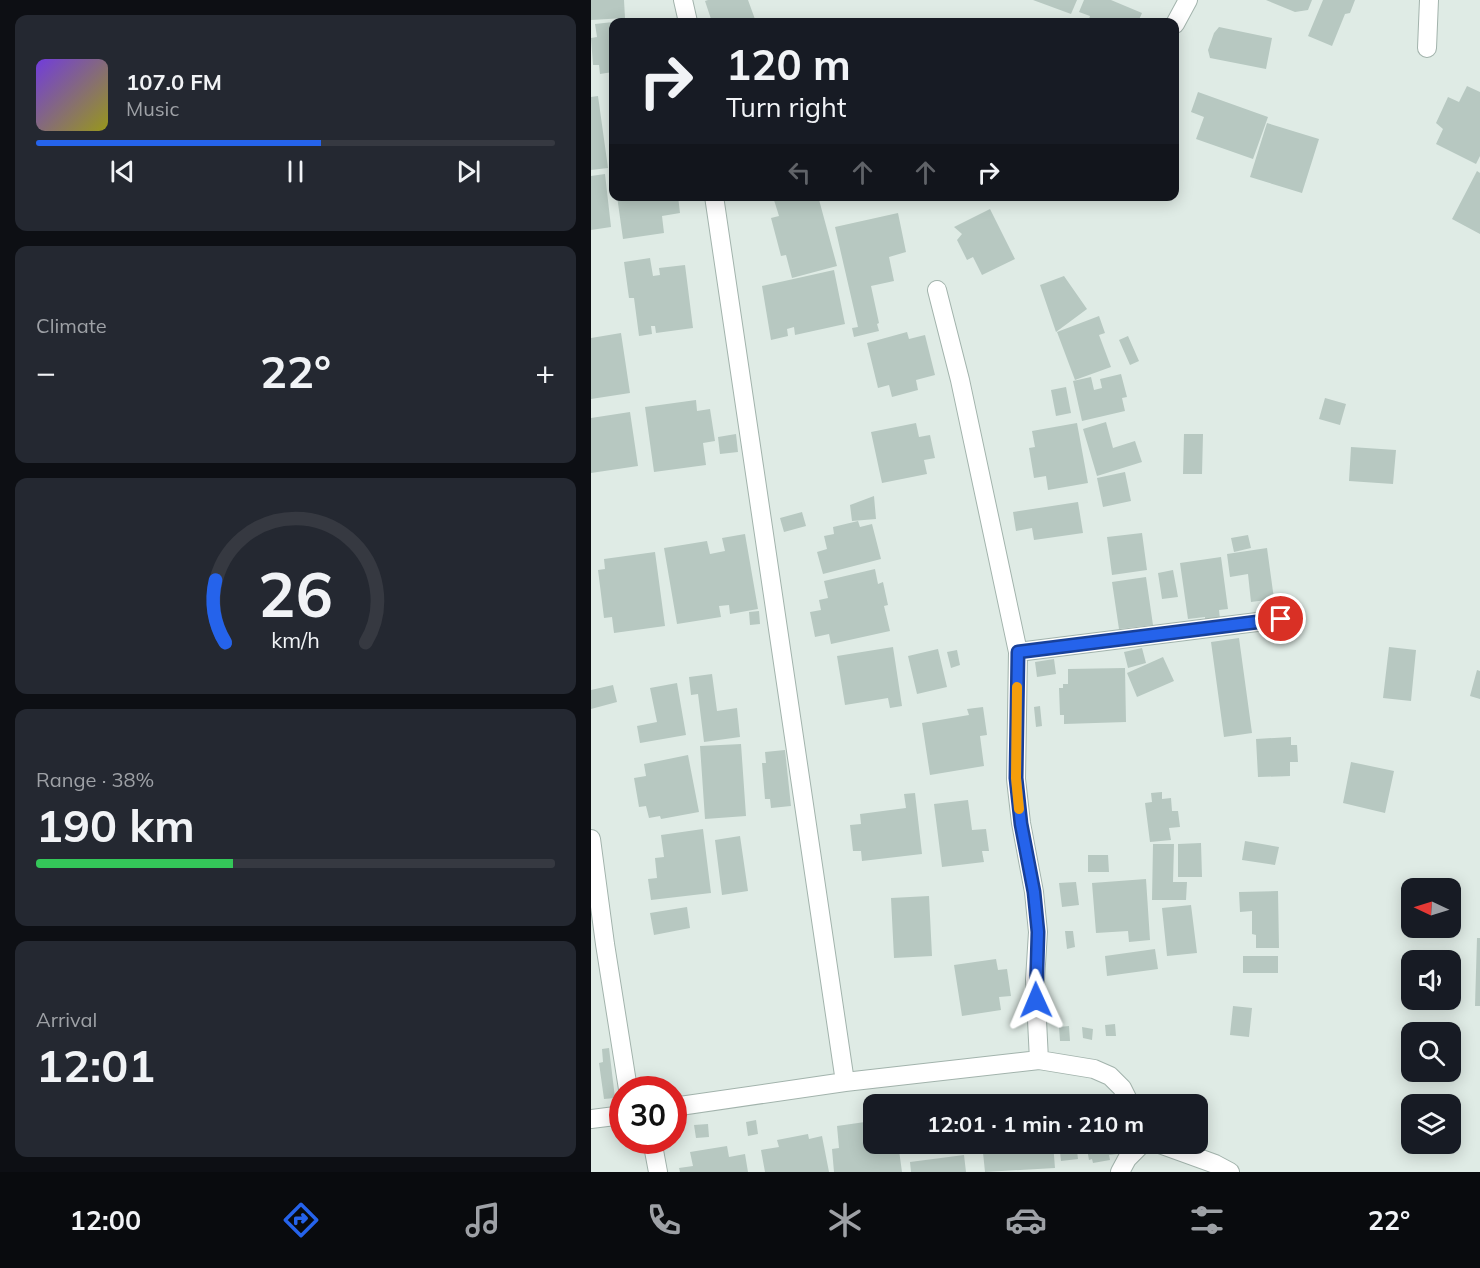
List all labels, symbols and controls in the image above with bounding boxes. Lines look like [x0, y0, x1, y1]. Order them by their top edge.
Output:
text: 120 m [726, 38, 851, 91]
icon: right [627, 42, 705, 120]
text: 107.0 FM [126, 68, 222, 96]
text: Turn right [726, 90, 846, 124]
text: Music [126, 96, 179, 121]
icon: previous [106, 155, 139, 188]
icon: pause [279, 155, 312, 188]
icon: next [452, 155, 485, 188]
icon: left [783, 156, 816, 189]
icon: ahead [846, 156, 879, 189]
icon: ahead [909, 156, 942, 189]
icon: right [972, 156, 1005, 189]
text: Climate [36, 313, 107, 338]
text: 22° [260, 343, 331, 399]
text: − [36, 351, 56, 392]
text: + [535, 351, 555, 392]
text: 26 [258, 554, 333, 633]
pin [1255, 593, 1306, 644]
icon: arrive [1264, 602, 1297, 635]
text: km/h [271, 626, 320, 653]
text: Range · 38% [36, 767, 154, 792]
text: 190 km [36, 797, 195, 853]
north arrow [1401, 878, 1461, 938]
map controls [1401, 878, 1461, 1154]
button: sound [1401, 950, 1461, 1010]
position arrow [1004, 968, 1068, 1032]
text: Arrival [36, 1007, 97, 1032]
button: search [1401, 1022, 1461, 1082]
text: 12:01 [36, 1037, 155, 1093]
speed limit sign: 30 [609, 1076, 687, 1154]
button: layers [1401, 1094, 1461, 1154]
text: 12:01 · 1 min · 210 m [927, 1110, 1144, 1138]
icon: directions [280, 1199, 322, 1241]
icon: music [462, 1199, 504, 1241]
icon: phone [643, 1199, 685, 1241]
icon: climate [824, 1199, 866, 1241]
icon: car [1005, 1199, 1047, 1241]
icon: filters [1186, 1199, 1228, 1241]
text: 12:00 [70, 1203, 141, 1237]
text: 22° [1368, 1203, 1410, 1237]

